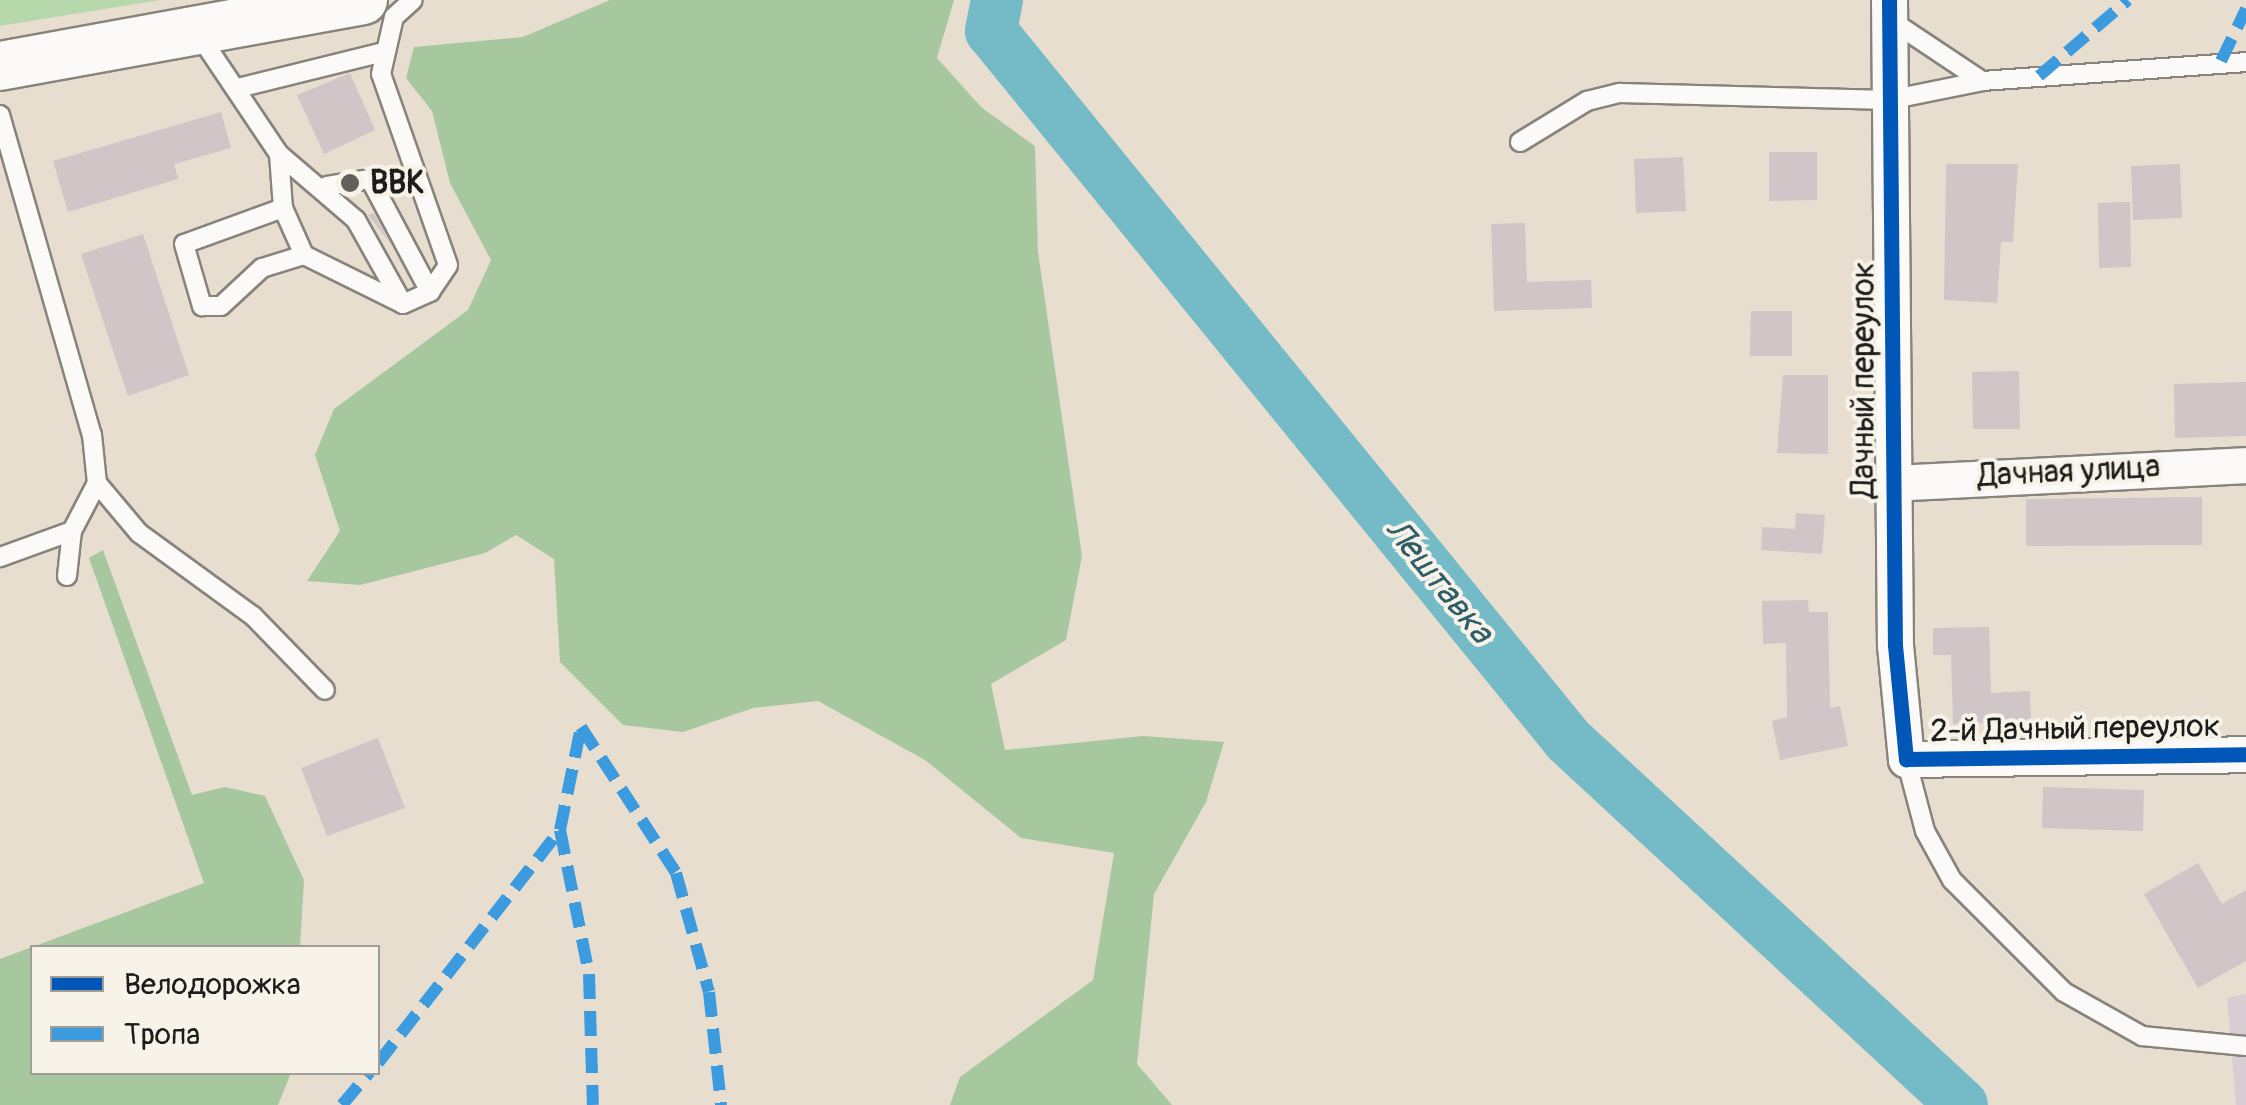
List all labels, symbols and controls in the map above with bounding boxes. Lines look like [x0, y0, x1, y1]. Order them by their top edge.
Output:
place label: ВВК [370, 164, 425, 202]
marker: ВВК [339, 172, 361, 194]
street label: Дачный переулок [1845, 262, 1883, 498]
street label: Дачная улица [1977, 448, 2161, 496]
water label: Лештавка [1376, 510, 1502, 652]
street label: 2-й Дачный переулок [1930, 707, 2220, 751]
legend [30, 945, 380, 1075]
text: Велодорожка [124, 966, 301, 1003]
text: Тропа [124, 1016, 200, 1053]

